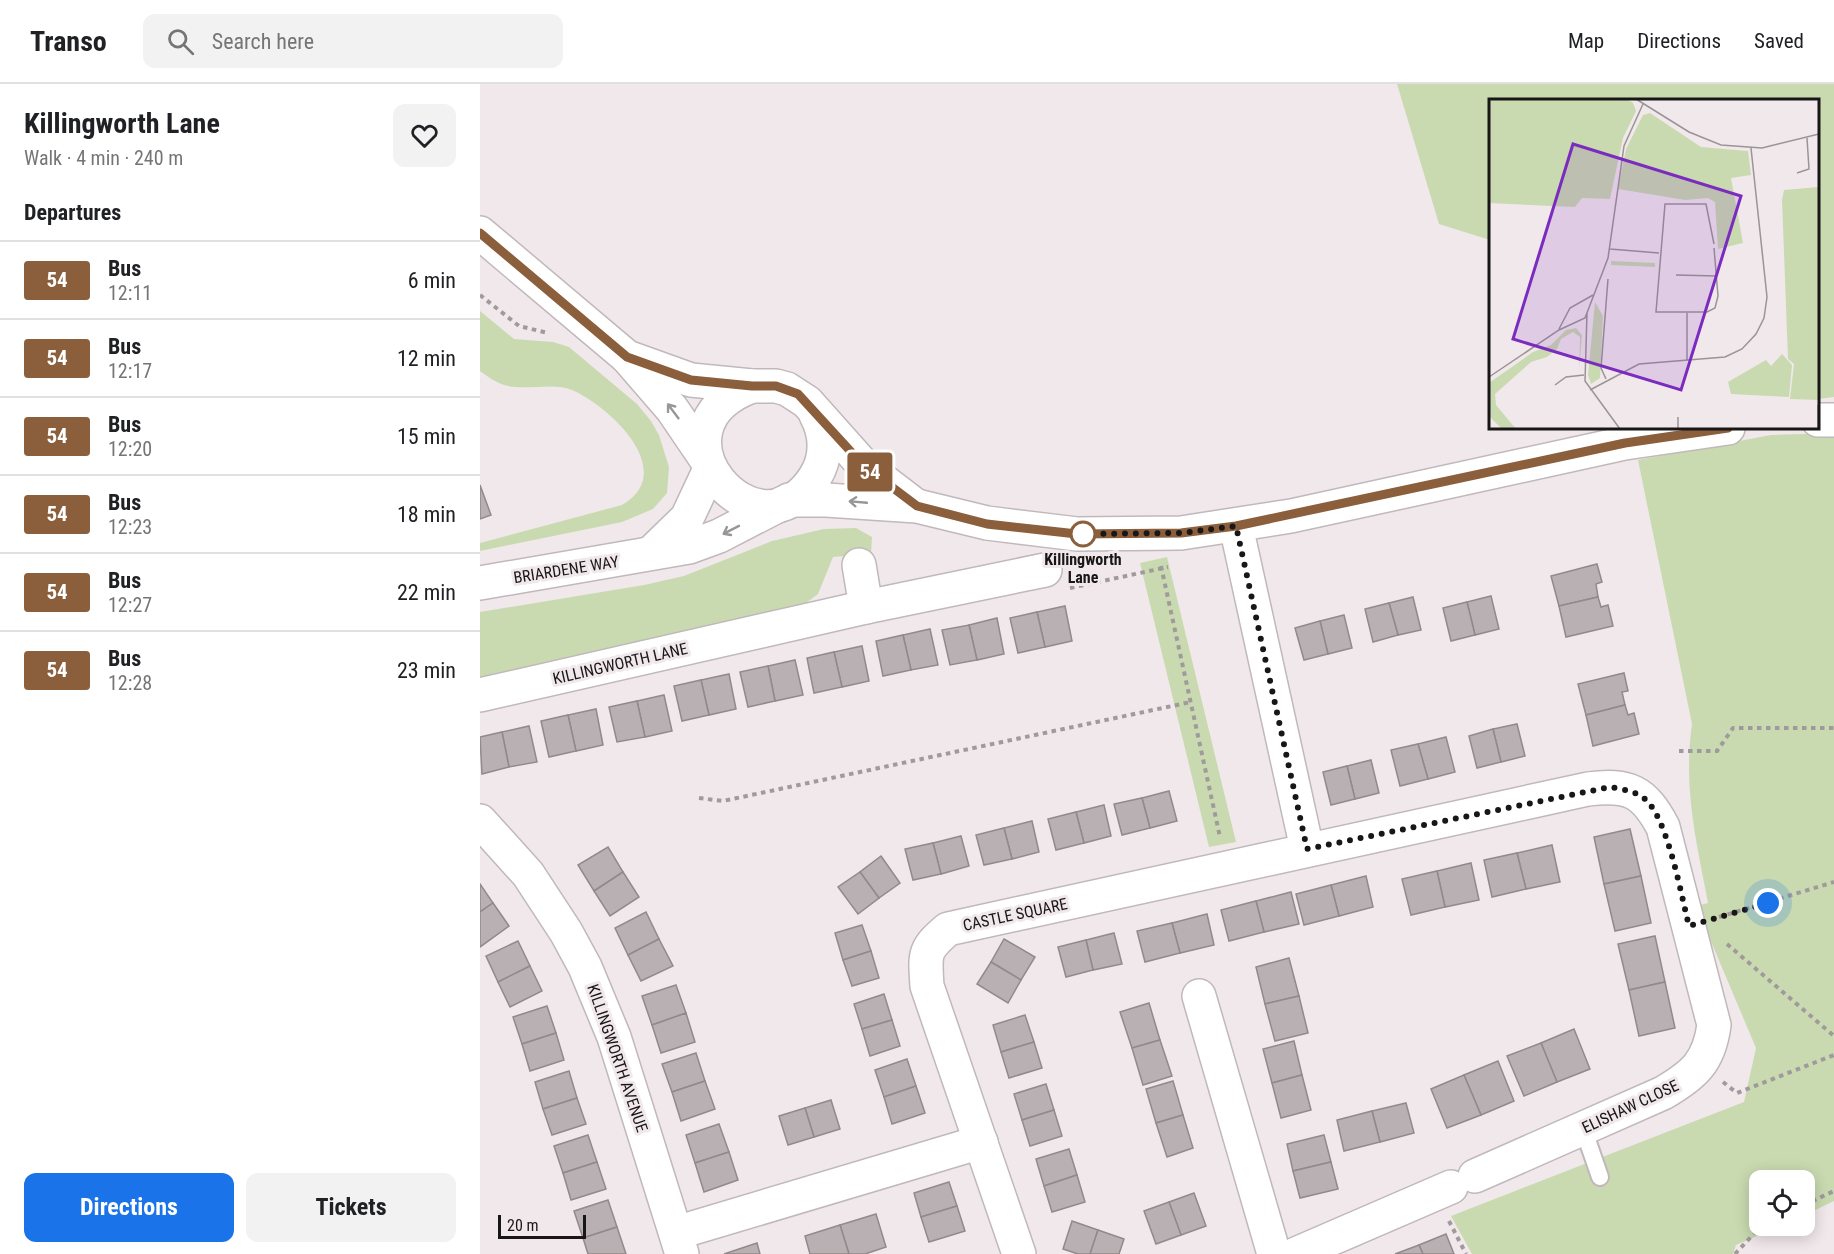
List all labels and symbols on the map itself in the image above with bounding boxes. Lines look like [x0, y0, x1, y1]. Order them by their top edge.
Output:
inset map [1489, 99, 1819, 429]
one-way arrow [666, 403, 679, 419]
line badge: 54 [843, 452, 897, 492]
one-way arrow [849, 496, 869, 507]
marker: Killingworth Lane [1070, 521, 1096, 547]
one-way arrow [723, 524, 741, 536]
place label: Killingworth Lane [1044, 550, 1122, 587]
street label: BRIARDENE WAY [512, 552, 621, 587]
street label: KILLINGWORTH LANE [551, 639, 689, 688]
your location [1753, 888, 1783, 918]
street label: CASTLE SQUARE [961, 894, 1069, 935]
street label: KILLINGWORTH AVENUE [583, 982, 652, 1135]
street label: ELISHAW CLOSE [1579, 1076, 1682, 1137]
scale bar [498, 1212, 586, 1240]

